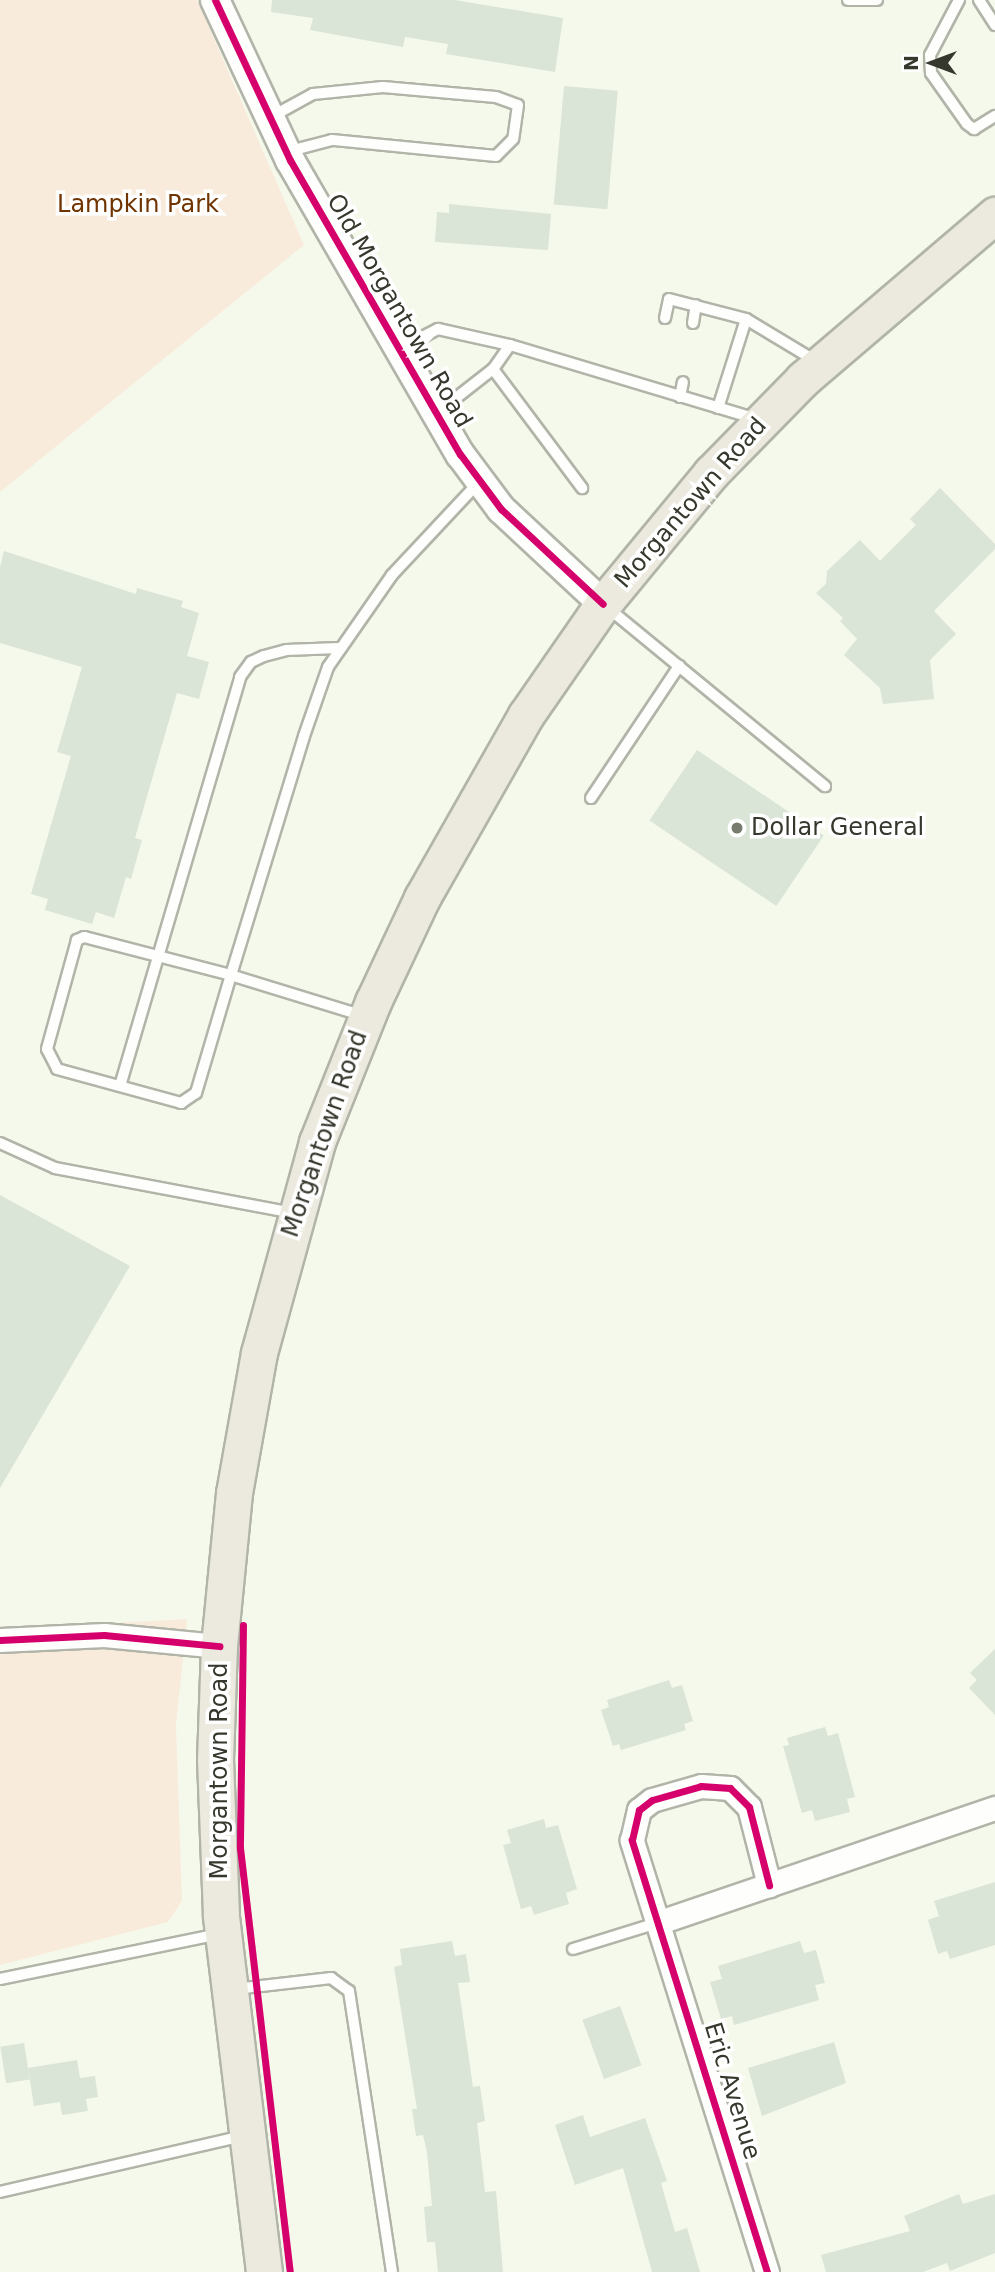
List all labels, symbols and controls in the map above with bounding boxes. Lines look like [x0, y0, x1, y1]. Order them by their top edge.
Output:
north arrow [897, 28, 967, 98]
text: N [900, 55, 922, 71]
street label: Old Morgantown Road [320, 189, 478, 433]
park label: Lampkin Park [57, 191, 219, 219]
street label: Morgantown Road [609, 412, 773, 594]
place label: Dollar General [751, 814, 924, 842]
marker: Dollar General [729, 820, 745, 836]
street label: Morgantown Road [276, 1027, 374, 1241]
street label: Morgantown Road [206, 1663, 234, 1879]
street label: Eric Avenue [698, 2019, 766, 2163]

